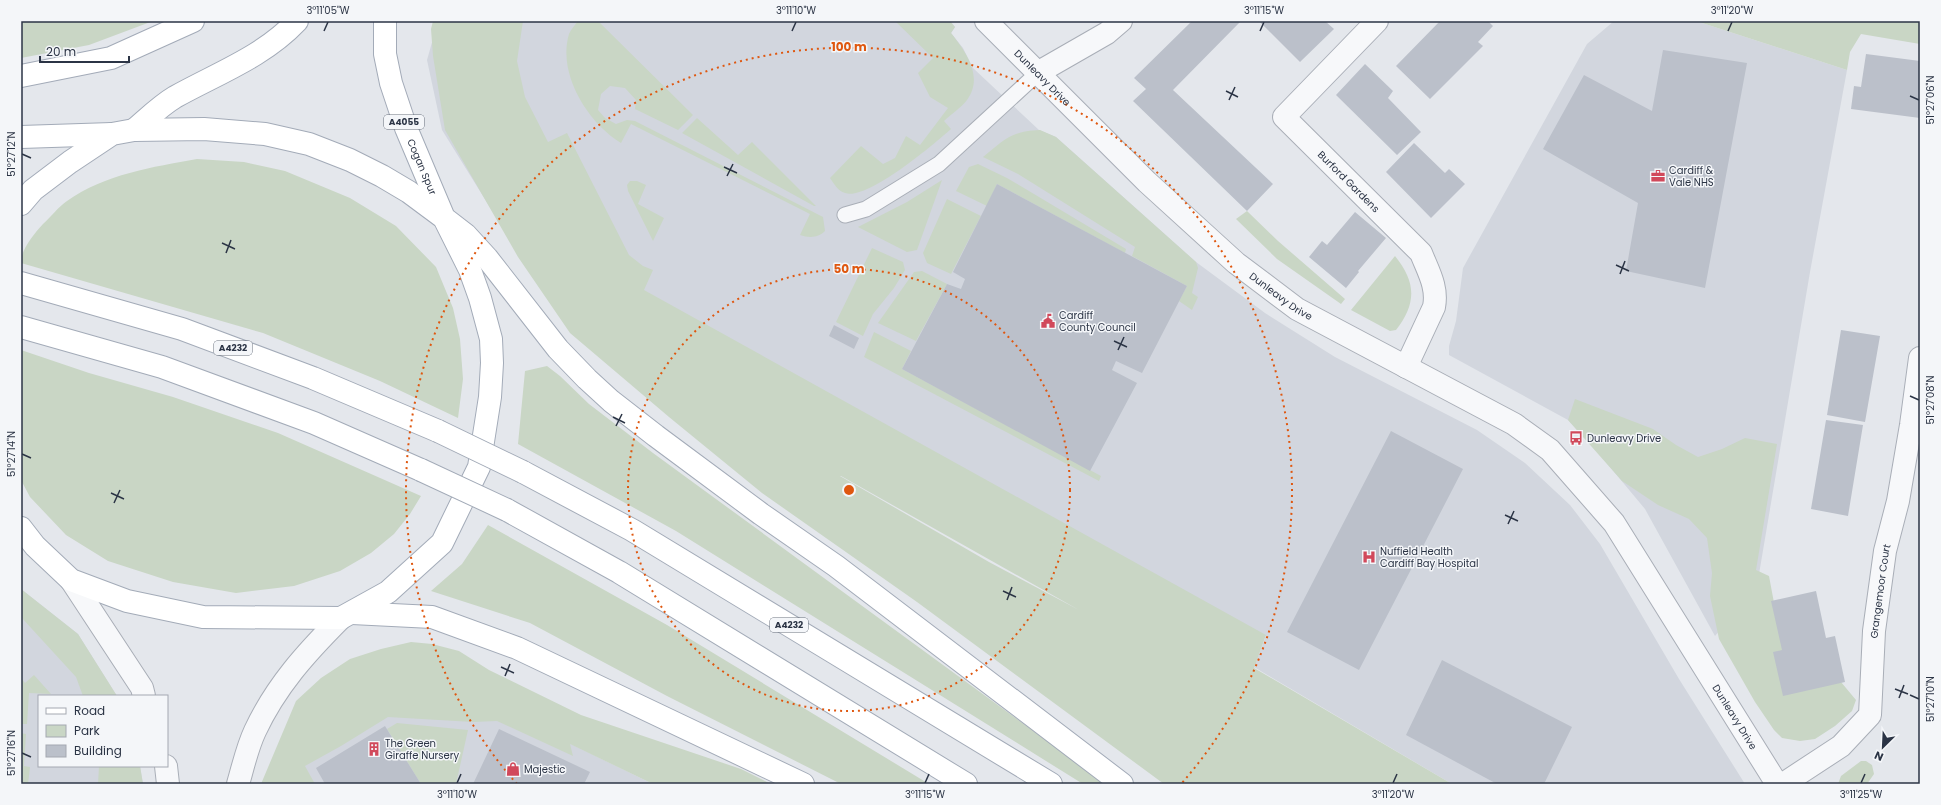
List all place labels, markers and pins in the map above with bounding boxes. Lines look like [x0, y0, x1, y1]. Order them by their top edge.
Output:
place label: Cardiff & Vale NHS [1669, 163, 1714, 190]
office icon: Cardiff & Vale NHS [1650, 168, 1666, 184]
place label: Cardiff County Council [1059, 308, 1136, 335]
public building icon: Cardiff County Council [1040, 313, 1056, 329]
bus stop icon: Dunleavy Drive [1568, 430, 1584, 446]
place label: Dunleavy Drive [1587, 431, 1661, 446]
centre of rings [842, 483, 856, 497]
place label: Nuffield Health Cardiff Bay Hospital [1380, 544, 1479, 571]
hospital icon: Nuffield Health Cardiff Bay Hospital [1361, 549, 1377, 565]
place label: The Green Giraffe Nursery [385, 736, 459, 763]
building icon: The Green Giraffe Nursery [366, 741, 382, 757]
shop icon: Majestic [505, 761, 521, 777]
place label: Majestic [524, 762, 565, 777]

